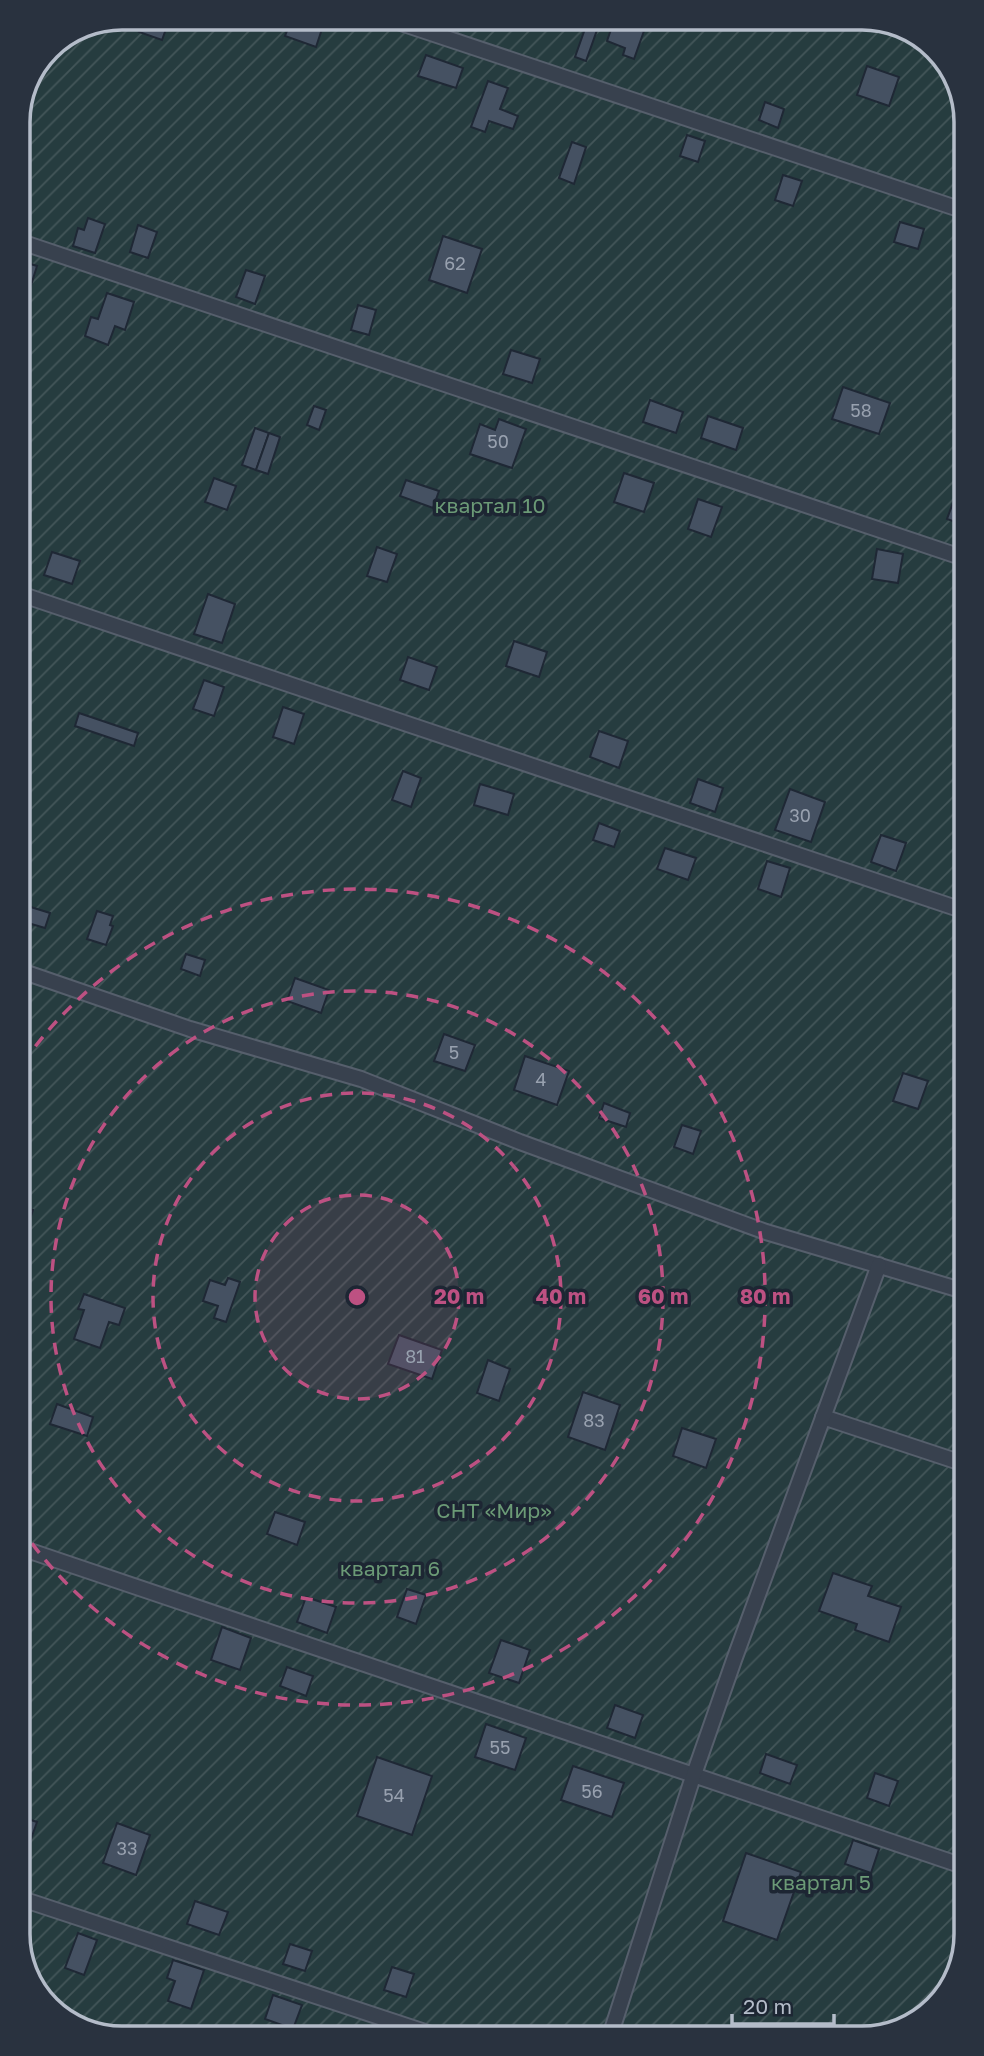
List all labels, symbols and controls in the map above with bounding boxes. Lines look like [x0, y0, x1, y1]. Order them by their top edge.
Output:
house number: 62 [444, 252, 466, 274]
house number: 58 [850, 399, 872, 421]
house number: 50 [487, 430, 509, 452]
park label: квартал 10 [435, 492, 546, 518]
house number: 30 [789, 804, 811, 826]
house number: 5 [449, 1041, 459, 1063]
house number: 4 [536, 1068, 547, 1090]
text: 20 m [434, 1283, 484, 1309]
text: 40 m [536, 1283, 586, 1309]
text: 60 m [638, 1283, 688, 1309]
text: 80 m [740, 1283, 790, 1309]
centre of rings [345, 1285, 369, 1309]
house number: 81 [405, 1345, 425, 1367]
house number: 83 [583, 1409, 605, 1431]
park label: СНТ «Мир» [436, 1497, 552, 1523]
park label: квартал 6 [340, 1555, 440, 1581]
house number: 55 [490, 1736, 510, 1758]
house number: 56 [581, 1780, 603, 1802]
house number: 54 [383, 1784, 405, 1806]
house number: 33 [116, 1837, 138, 1859]
park label: квартал 5 [771, 1869, 871, 1895]
scale bar [732, 1982, 834, 2026]
text: 20 m [743, 1993, 792, 2019]

